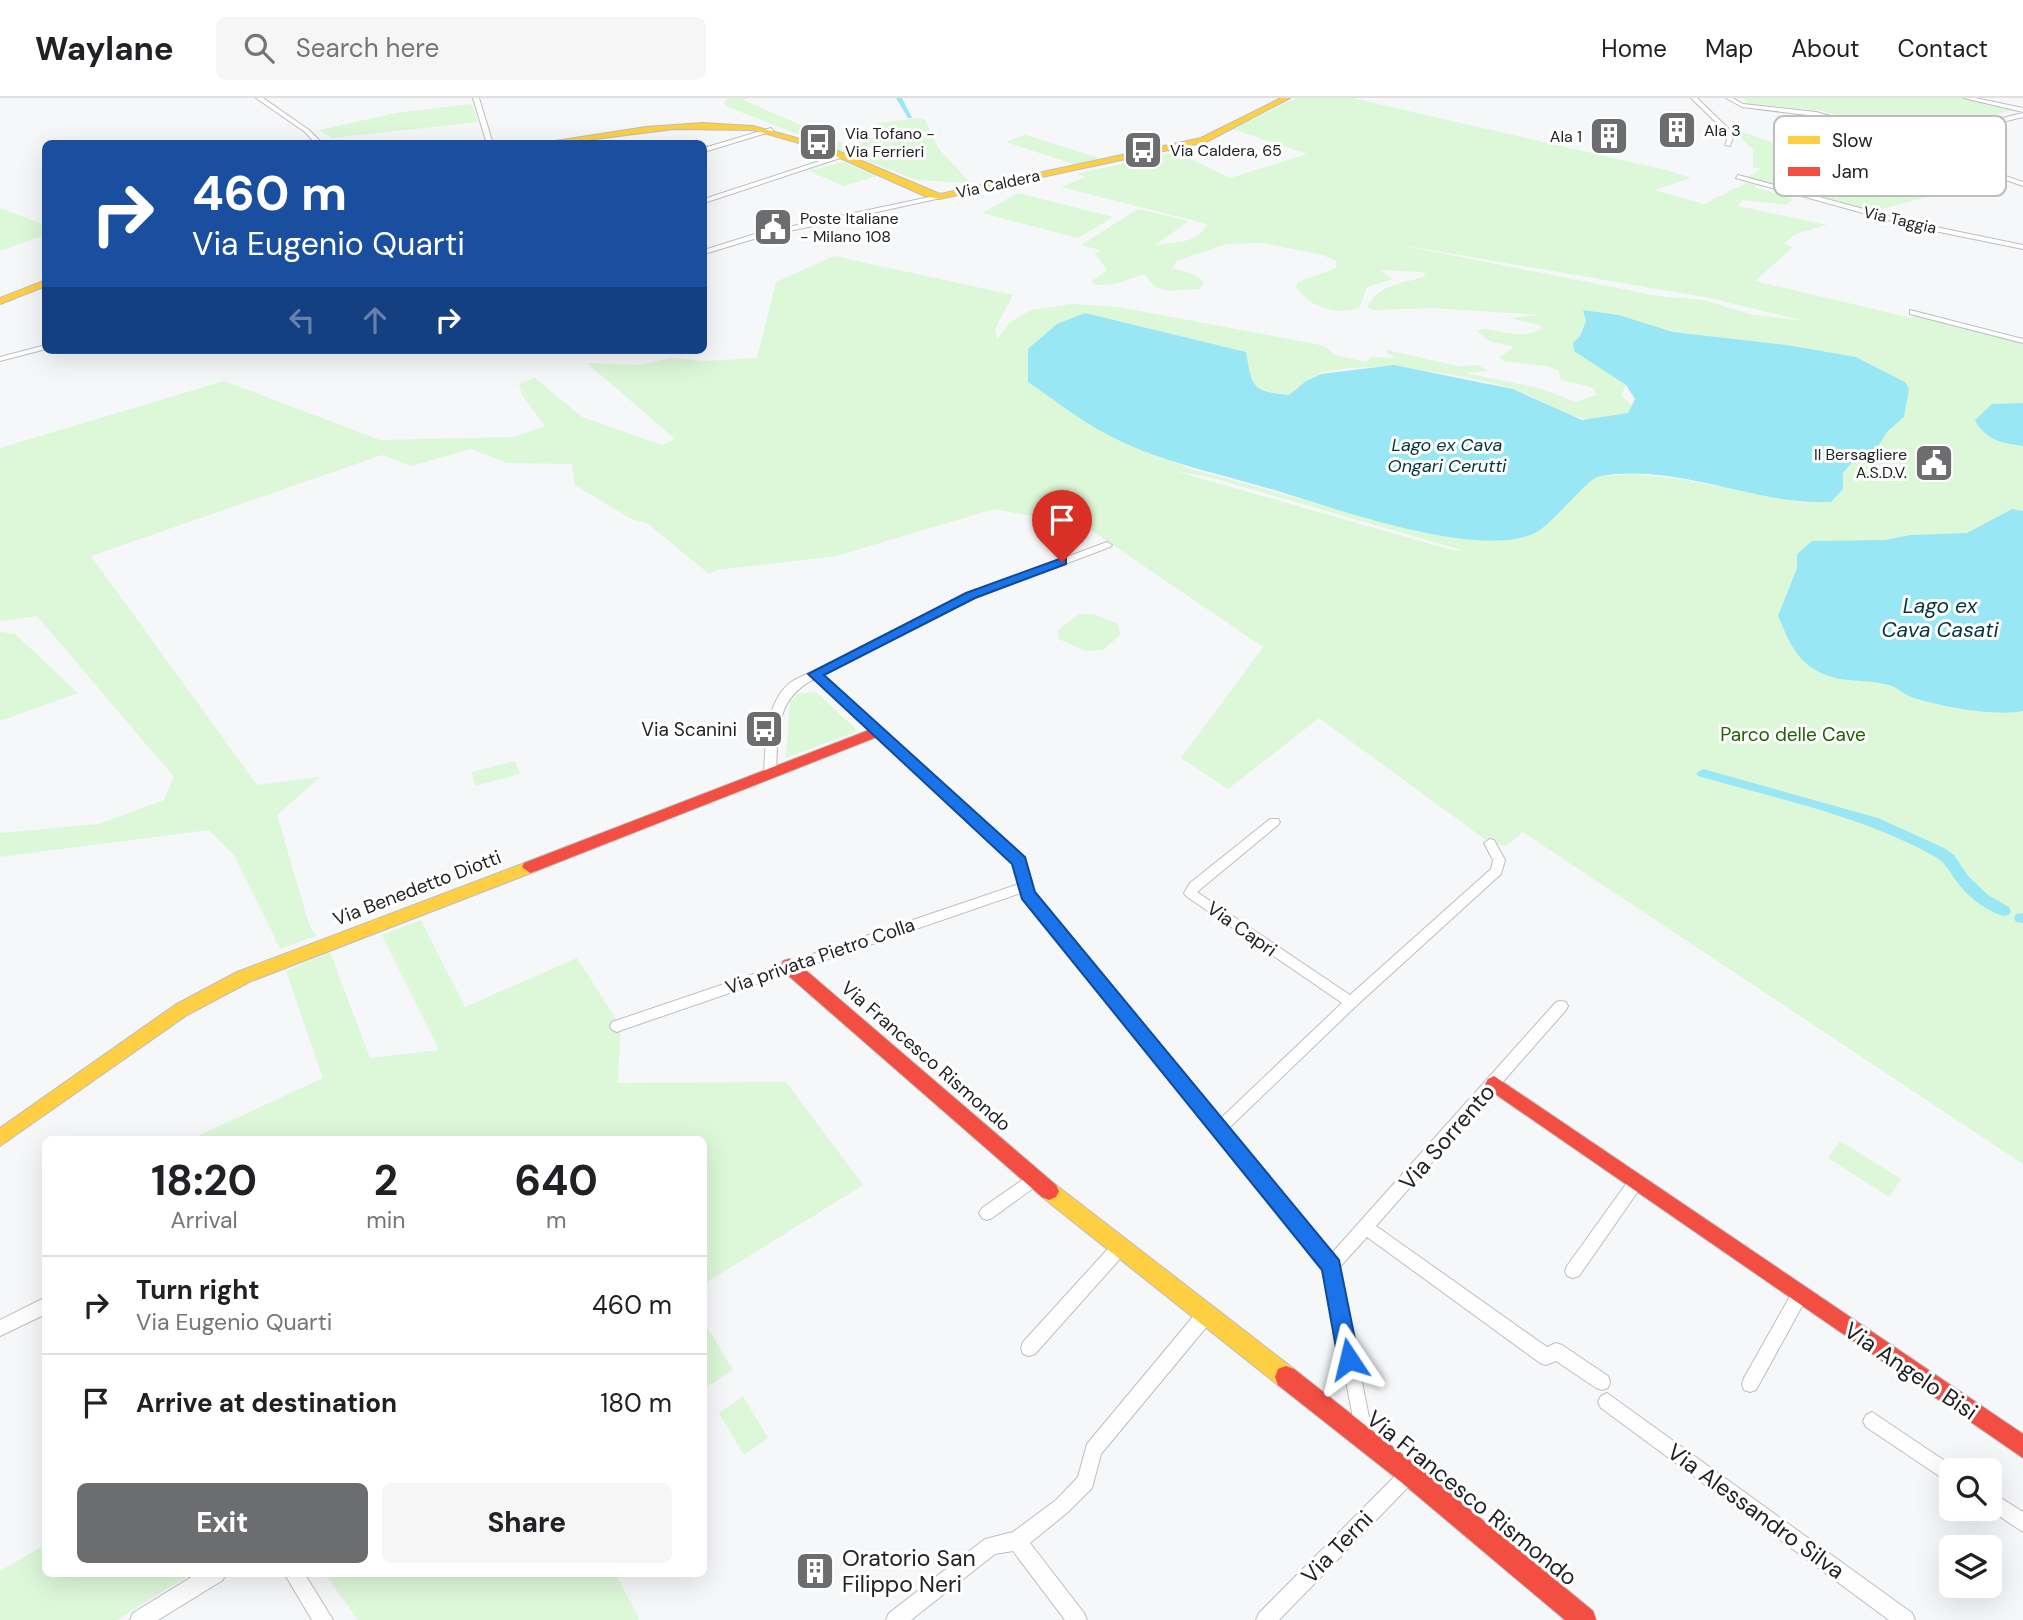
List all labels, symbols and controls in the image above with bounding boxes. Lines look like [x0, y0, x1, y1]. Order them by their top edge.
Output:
search box [216, 17, 706, 80]
text: Waylane [35, 27, 174, 70]
icon: search [240, 29, 278, 67]
text: Search here [296, 31, 439, 65]
text: Home [1601, 33, 1667, 64]
text: Map [1705, 33, 1753, 64]
text: About [1791, 33, 1860, 64]
text: Contact [1898, 33, 1988, 64]
building icon: Ala 3 [1656, 109, 1698, 151]
building icon: Ala 1 [1588, 115, 1630, 157]
legend [1774, 116, 2006, 196]
place label: Ala 3 [1704, 120, 1741, 141]
bus stop icon: Via Tofano - Via Ferrieri [797, 121, 839, 163]
place label: Via Tofano - Via Ferrieri [845, 123, 935, 162]
place label: Ala 1 [1550, 126, 1582, 147]
text: Slow [1832, 128, 1873, 153]
bus stop icon: Via Caldera, 65 [1122, 129, 1164, 171]
place label: Via Caldera, 65 [1170, 140, 1282, 161]
text: Jam [1832, 159, 1869, 184]
text: 460 m [192, 161, 347, 225]
street label: Via Caldera [954, 165, 1042, 203]
icon: right [77, 168, 168, 259]
street label: Via Taggia [1861, 201, 1939, 239]
public building icon: Poste Italiane - Milano 108 [752, 206, 794, 248]
place label: Poste Italiane - Milano 108 [800, 208, 898, 247]
text: Via Eugenio Quarti [192, 223, 465, 265]
icon: left [283, 301, 321, 339]
icon: ahead [356, 301, 394, 339]
icon: right [429, 301, 467, 339]
water label: Lago ex Cava Ongari Cerutti [1388, 433, 1507, 478]
public building icon: Il Bersagliere A.S.D.V. [1913, 442, 1955, 484]
place label: Il Bersagliere A.S.D.V. [1814, 444, 1907, 483]
pin [1032, 490, 1092, 562]
icon: arrive [1043, 501, 1081, 539]
water label: Lago ex Cava Casati [1881, 592, 1999, 644]
bus stop icon: Via Scanini [743, 708, 785, 750]
place label: Via Scanini [641, 717, 737, 742]
park label: Parco delle Cave [1720, 722, 1866, 747]
street label: Via Benedetto Diotti [329, 844, 505, 932]
street label: Via Capri [1202, 896, 1282, 962]
street label: Via privata Pietro Colla [722, 912, 918, 1000]
street label: Via Francesco Rismondo [836, 975, 1016, 1137]
street label: Via Sorrento [1392, 1077, 1502, 1197]
text: 18:20 [151, 1153, 257, 1208]
text: 2 [374, 1153, 398, 1208]
text: 640 [514, 1153, 598, 1208]
text: Arrival [171, 1205, 238, 1235]
text: min [366, 1205, 405, 1235]
text: m [546, 1205, 566, 1235]
text: Turn right [136, 1273, 260, 1307]
icon: right [77, 1286, 115, 1324]
text: 460 m [592, 1288, 672, 1322]
text: Via Eugenio Quarti [136, 1307, 332, 1337]
street label: Via Angelo Bisi [1838, 1315, 1984, 1427]
position arrow [1312, 1322, 1386, 1396]
icon: arrive [77, 1384, 115, 1422]
text: Arrive at destination [136, 1386, 397, 1420]
text: 180 m [600, 1386, 672, 1420]
street label: Via Francesco Rismondo [1360, 1404, 1584, 1592]
street label: Via Alessandro Silva [1661, 1437, 1851, 1585]
map controls [1939, 1458, 2002, 1598]
button: search [1939, 1458, 2002, 1521]
button: Exit [77, 1483, 368, 1563]
button: Share [382, 1483, 672, 1563]
street label: Via Terni [1295, 1504, 1379, 1590]
button: layers [1939, 1535, 2002, 1598]
place label: Oratorio San Filippo Neri [842, 1543, 976, 1599]
building icon: Oratorio San Filippo Neri [794, 1550, 836, 1592]

